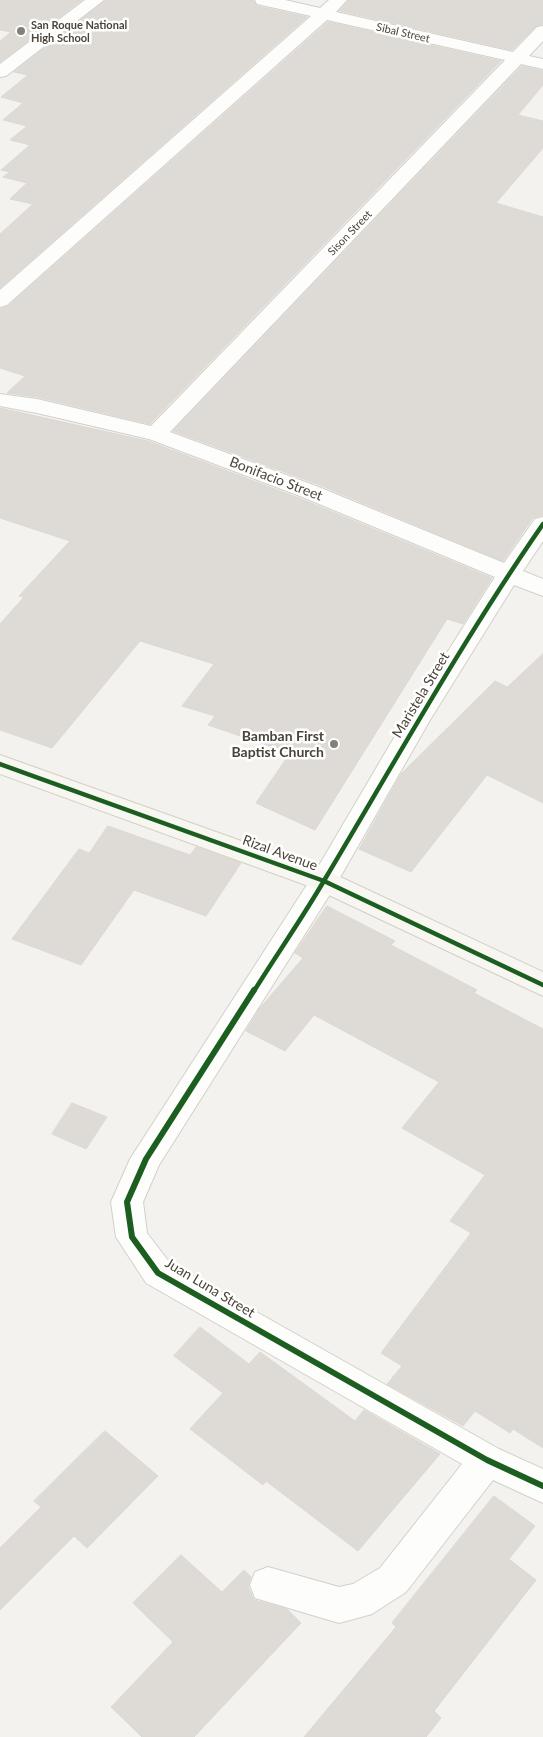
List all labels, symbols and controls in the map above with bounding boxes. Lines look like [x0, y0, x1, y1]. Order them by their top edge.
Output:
place label: San Roque National High School [31, 18, 127, 44]
street label: Sibal Street [375, 20, 431, 46]
marker: San Roque National High School [15, 25, 27, 37]
street label: Sison Street [325, 208, 375, 258]
street label: Bonifacio Street [227, 454, 325, 504]
street label: Maristela Street [389, 649, 453, 741]
place label: Bamban First Baptist Church [231, 728, 324, 760]
marker: Bamban First Baptist Church [328, 738, 340, 750]
street label: Rizal Avenue [240, 832, 320, 874]
street label: Juan Luna Street [162, 1255, 258, 1321]

